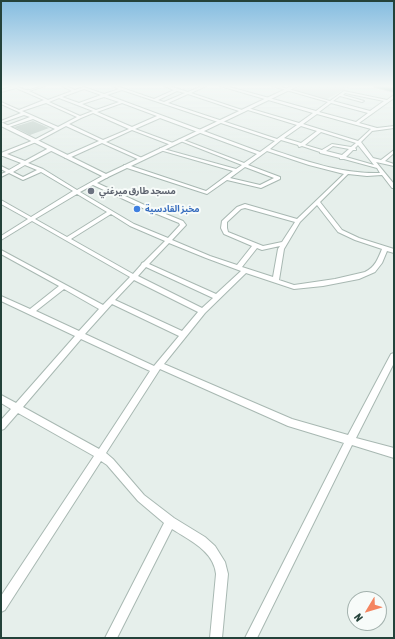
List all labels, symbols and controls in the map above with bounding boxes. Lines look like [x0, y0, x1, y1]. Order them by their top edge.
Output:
marker: مسجد طارق ميرغني [86, 186, 96, 196]
place label: مسجد طارق ميرغني [99, 186, 176, 196]
marker: مخبز القادسية [132, 204, 142, 214]
place label: مخبز القادسية [145, 204, 200, 214]
north arrow [347, 591, 387, 631]
text: N [352, 612, 365, 624]

